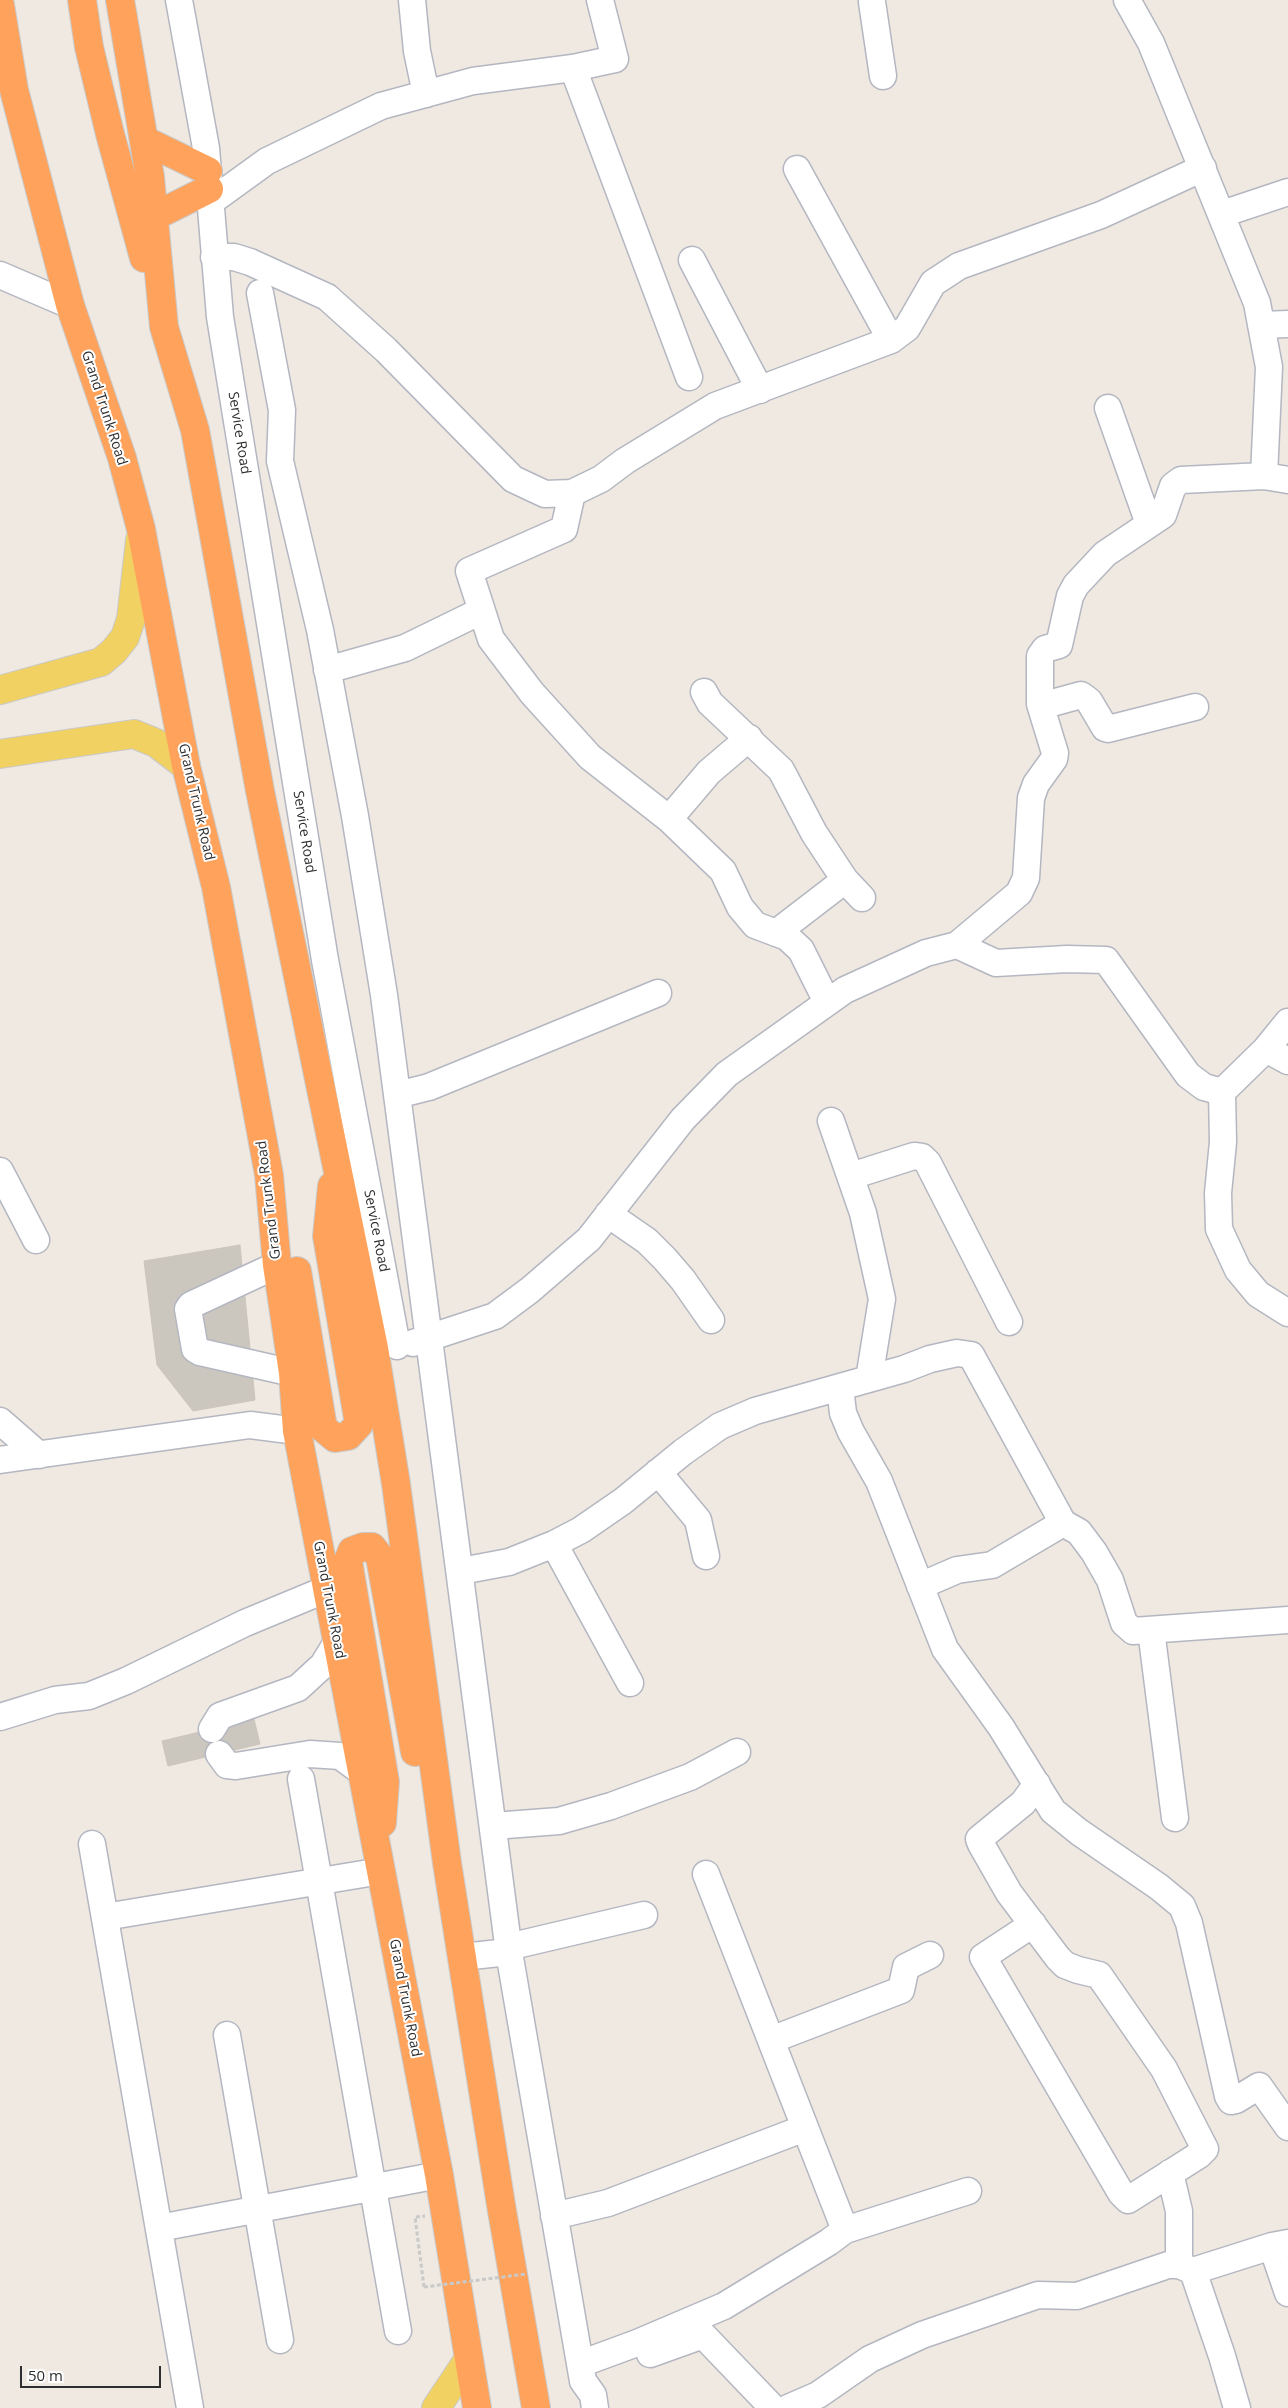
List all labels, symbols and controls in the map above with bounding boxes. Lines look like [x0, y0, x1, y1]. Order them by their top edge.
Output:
street label: Grand Trunk Road [78, 349, 130, 467]
street label: Service Road [224, 391, 254, 475]
street label: Grand Trunk Road [174, 742, 218, 862]
street label: Service Road [289, 790, 319, 874]
street label: Grand Trunk Road [253, 1140, 285, 1260]
street label: Service Road [360, 1188, 392, 1274]
street label: Grand Trunk Road [309, 1540, 349, 1660]
street label: Grand Trunk Road [385, 1938, 425, 2058]
scale bar [22, 2356, 164, 2388]
text: 50 m [28, 2365, 63, 2385]

